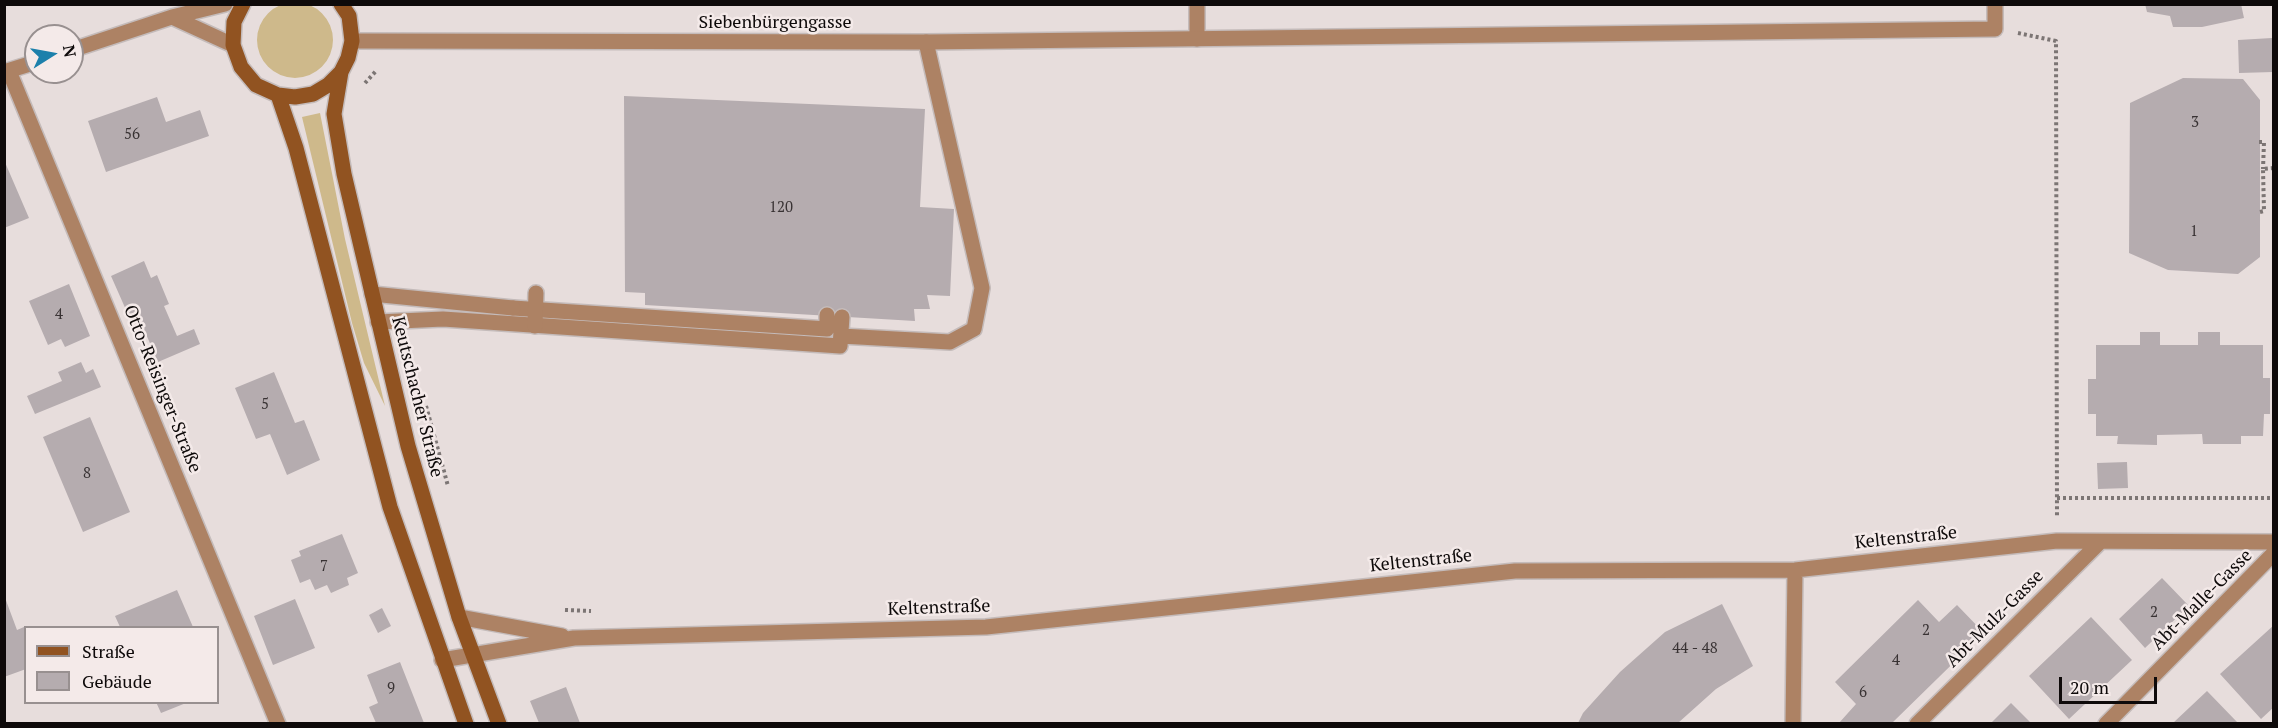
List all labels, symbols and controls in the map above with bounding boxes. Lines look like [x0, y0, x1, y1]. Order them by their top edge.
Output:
street label: Siebenbürgengasse [698, 12, 852, 34]
north arrow [24, 24, 84, 84]
text: N [58, 43, 82, 59]
house number: 3 [2191, 114, 2199, 132]
house number: 56 [124, 126, 140, 144]
house number: 120 [769, 199, 793, 217]
house number: 1 [2190, 223, 2198, 241]
street label: Otto-Reisinger-Straße [118, 302, 206, 476]
house number: 4 [55, 306, 63, 324]
street label: Keutschacher Straße [387, 314, 447, 480]
house number: 5 [261, 396, 269, 414]
house number: 8 [83, 465, 91, 483]
street label: Keltenstraße [1854, 522, 1958, 554]
street label: Keltenstraße [1369, 545, 1473, 577]
street label: Abt-Malle-Gasse [2147, 545, 2257, 655]
house number: 7 [320, 558, 328, 576]
street label: Abt-Mulz-Gasse [1942, 566, 2048, 672]
street label: Keltenstraße [887, 595, 991, 621]
house number: 2 [2150, 604, 2158, 622]
house number: 2 [1922, 622, 1930, 640]
legend [24, 626, 219, 704]
text: Straße [82, 639, 135, 663]
house number: 44 - 48 [1672, 640, 1718, 658]
house number: 4 [1892, 652, 1900, 670]
scale bar [2062, 665, 2160, 703]
text: Gebäude [82, 669, 152, 693]
text: 20 m [2070, 675, 2109, 699]
house number: 9 [387, 680, 395, 698]
house number: 6 [1859, 684, 1867, 702]

